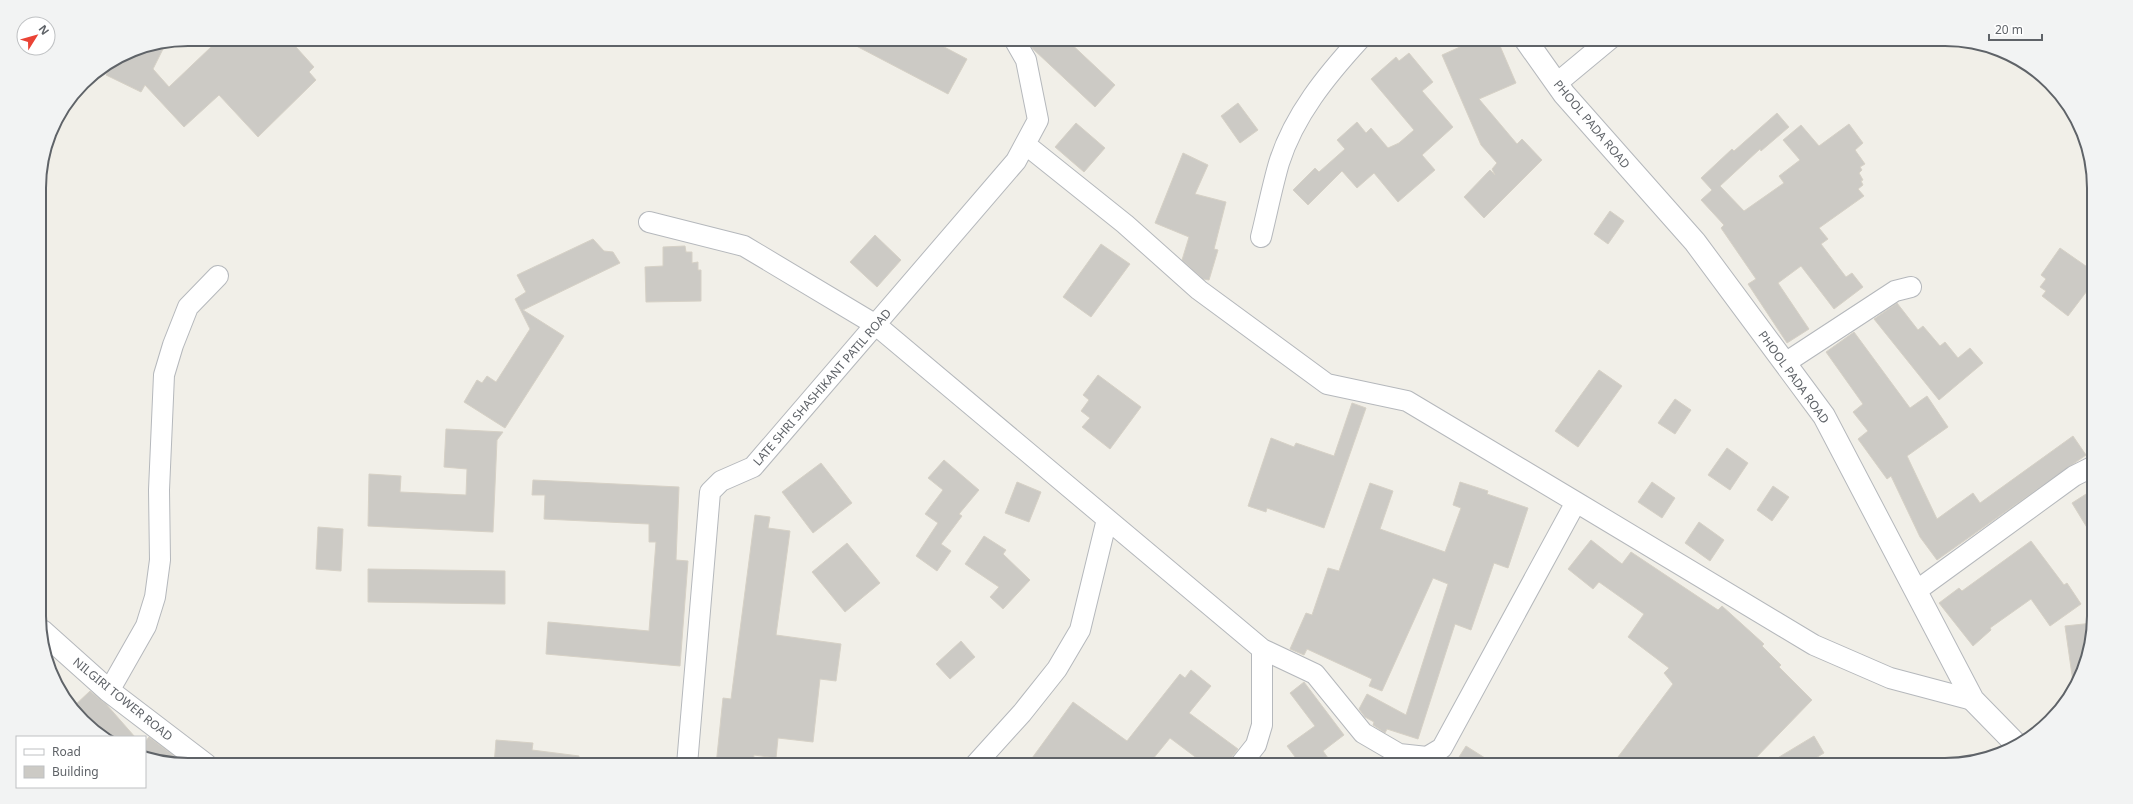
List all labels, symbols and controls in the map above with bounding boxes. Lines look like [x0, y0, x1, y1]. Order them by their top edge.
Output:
north arrow [16, 16, 56, 56]
scale bar [1989, 16, 2042, 42]
text: 20 m [1995, 21, 2023, 38]
text: N [36, 22, 53, 38]
street label: PHOOL PADA ROAD [1550, 76, 1634, 172]
street label: LATE SHRI SHASHIKANT PATIL ROAD [749, 305, 895, 469]
street label: PHOOL PADA ROAD [1755, 327, 1834, 427]
street label: NILGIRI TOWER ROAD [70, 653, 177, 745]
legend [16, 736, 146, 788]
text: Road [52, 743, 81, 760]
text: Building [52, 763, 99, 780]

